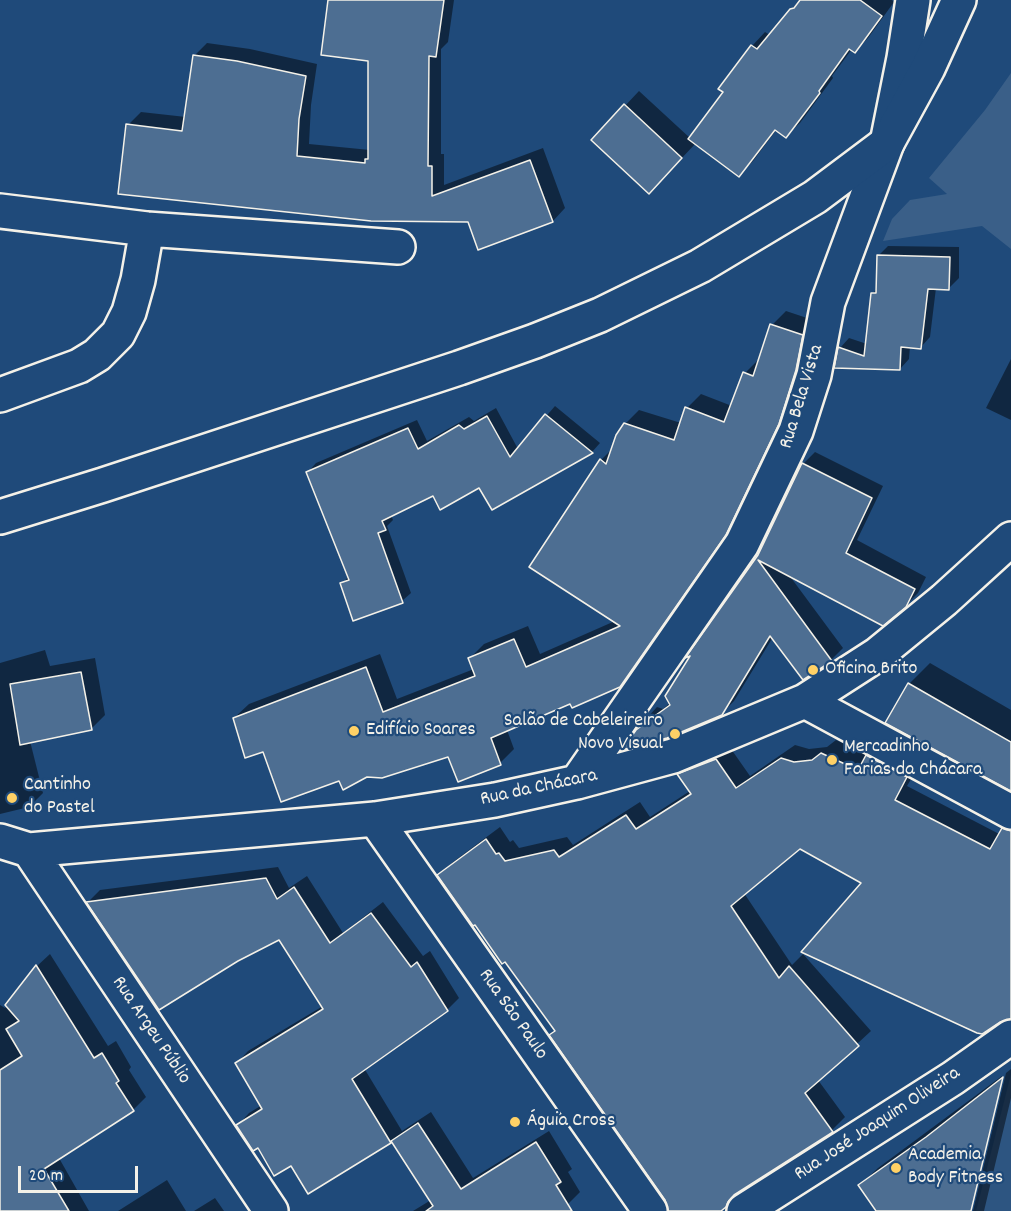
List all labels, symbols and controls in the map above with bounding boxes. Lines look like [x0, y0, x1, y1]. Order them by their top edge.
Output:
street label: Rua Bela Vista [776, 342, 830, 452]
place label: Oficina Brito [825, 658, 917, 682]
marker: Oficina Brito [806, 663, 820, 677]
place label: Salão de Cabeleireiro Novo Visual [504, 710, 663, 757]
place label: Edifício Soares [366, 719, 476, 743]
marker: Edifício Soares [347, 724, 361, 738]
marker: Salão de Cabeleireiro Novo Visual [668, 727, 682, 741]
place label: Mercadinho Farias da Chácara [844, 736, 982, 783]
marker: Mercadinho Farias da Chácara [825, 753, 839, 767]
street label: Rua da Chácara [478, 765, 600, 813]
place label: Cantinho do Pastel [24, 774, 95, 821]
marker: Cantinho do Pastel [5, 791, 19, 805]
street label: Rua São Paulo [472, 965, 552, 1065]
street label: Rua Argeu Públio [105, 972, 195, 1090]
street label: Rua José Joaquim Oliveira [791, 1062, 965, 1188]
place label: Águia Cross [527, 1110, 615, 1134]
marker: Águia Cross [508, 1115, 522, 1129]
place label: Academia Body Fitness [908, 1144, 1003, 1191]
scale bar [21, 1154, 141, 1192]
marker: Academia Body Fitness [889, 1161, 903, 1175]
text: 20 m [29, 1164, 63, 1189]

